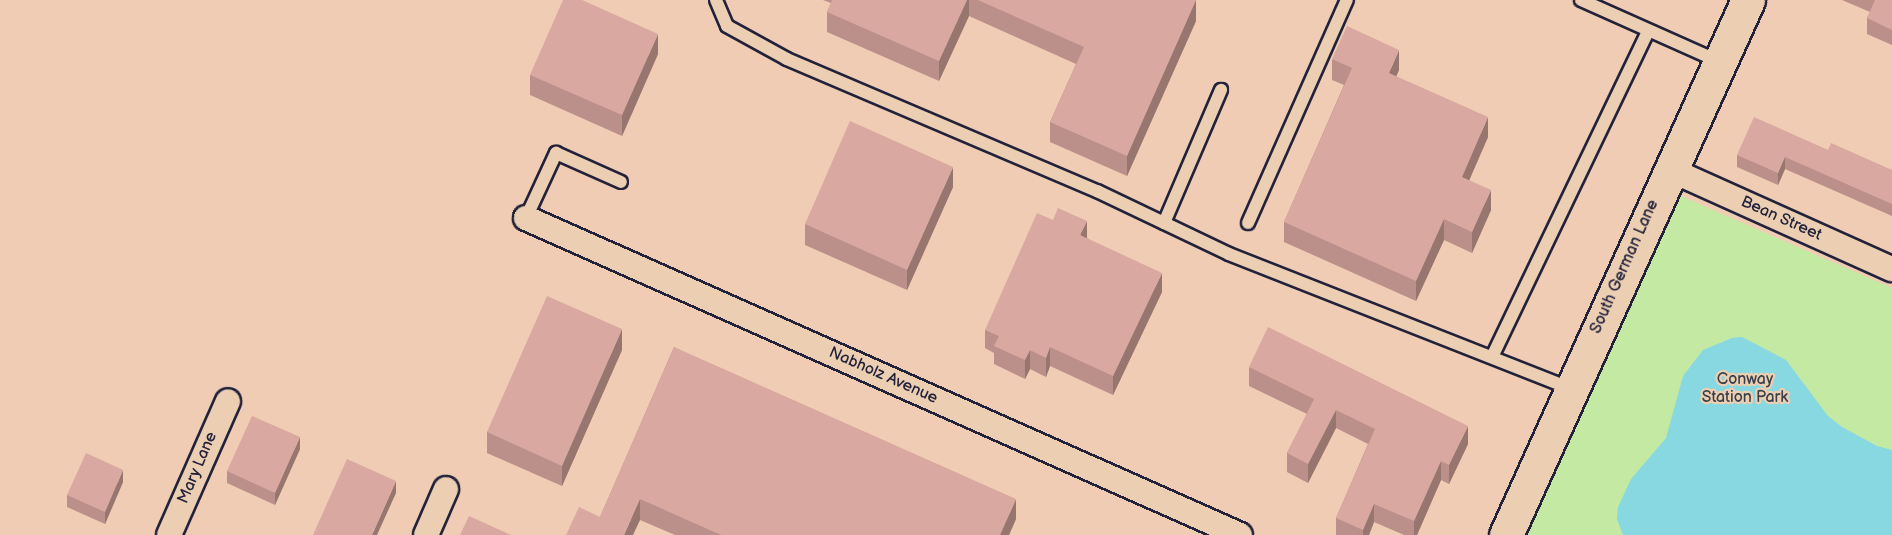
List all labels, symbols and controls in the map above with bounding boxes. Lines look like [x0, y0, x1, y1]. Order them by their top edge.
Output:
street label: Bean Street [1737, 193, 1825, 245]
street label: South German Lane [1587, 197, 1663, 337]
street label: Nabholz Avenue [826, 343, 940, 409]
park label: Conway Station Park [1702, 370, 1788, 408]
street label: Mary Lane [174, 429, 222, 507]

